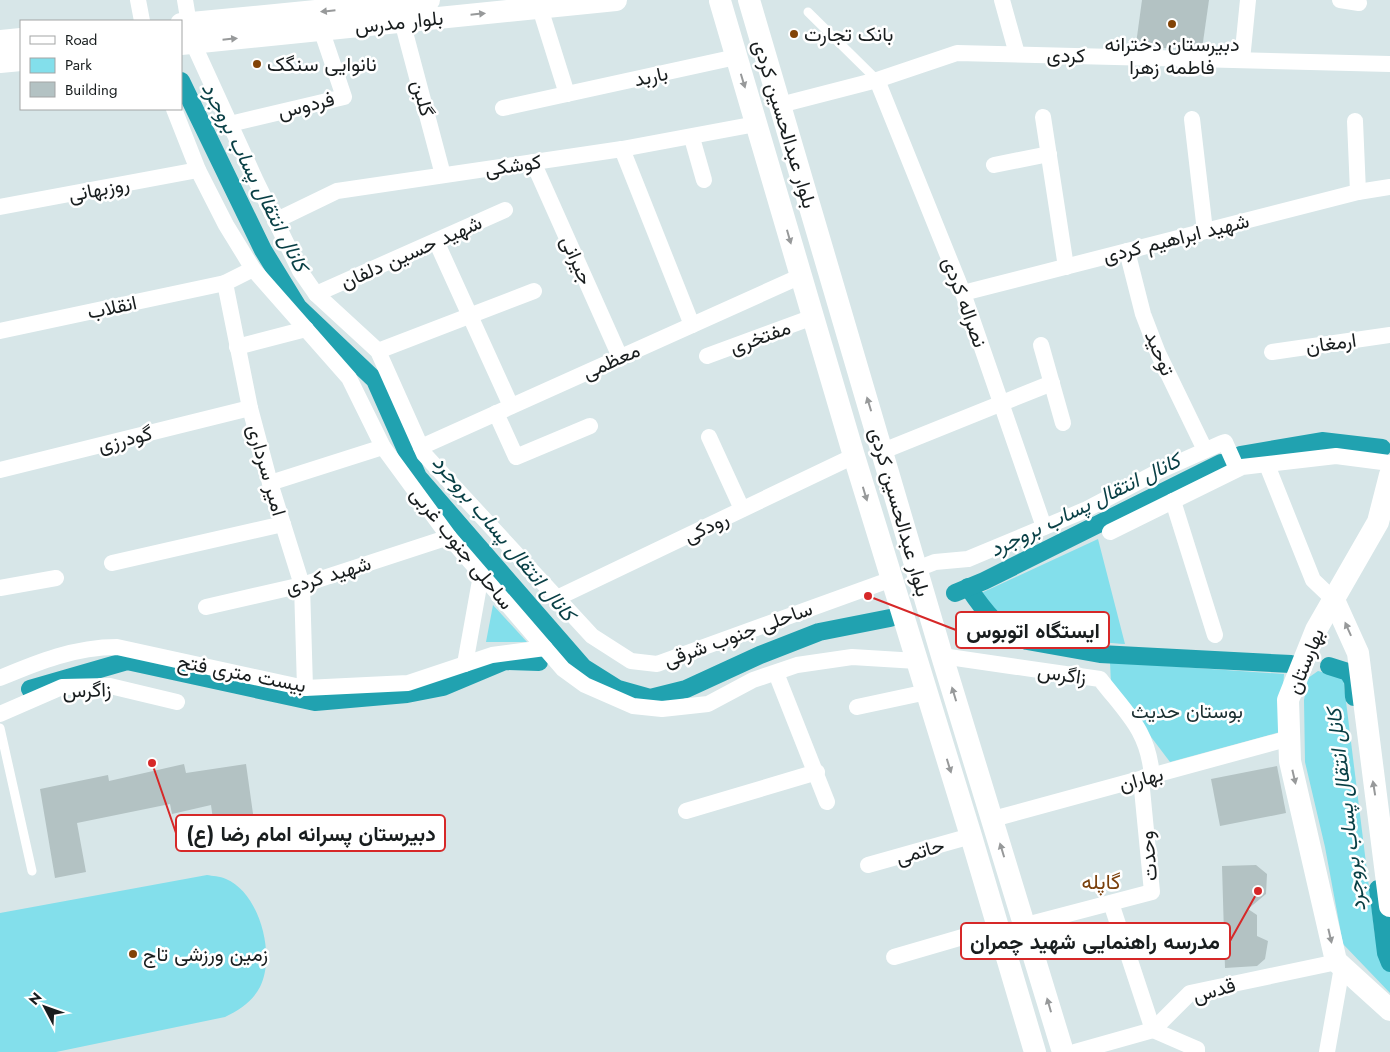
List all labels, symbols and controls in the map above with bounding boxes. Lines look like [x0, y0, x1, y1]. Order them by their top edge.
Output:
street label: بلوار مدرس [353, 3, 445, 42]
one-way arrow [320, 7, 336, 15]
one-way arrow [471, 10, 487, 18]
marker: دبیرستان دخترانه فاطمه زهرا [1166, 18, 1178, 30]
legend [20, 20, 182, 110]
place label: بانک تجارت [804, 20, 893, 49]
marker: بانک تجارت [788, 28, 800, 40]
text: Road [65, 29, 97, 51]
place label: دبیرستان دخترانه فاطمه زهرا [1105, 30, 1239, 82]
one-way arrow [222, 35, 238, 43]
street label: بلوار عبدالحسین کردی [745, 36, 824, 212]
street label: کردی [1046, 41, 1086, 70]
place label: نانوایی سنگک [267, 50, 377, 79]
text: Park [65, 54, 92, 76]
marker: نانوایی سنگک [251, 58, 263, 70]
street label: باربد [631, 59, 671, 94]
one-way arrow [740, 74, 748, 89]
water label: کانال انتقال پساب بروجرد [194, 77, 317, 280]
street label: گلبن [404, 77, 441, 120]
text: Building [65, 79, 117, 101]
street label: فردوس [275, 84, 337, 126]
street label: کوشکی [483, 147, 543, 184]
street label: روزبهانی [66, 169, 132, 210]
street label: شهید ابراهیم کردی [1100, 206, 1252, 271]
street label: شهید حسین دلفان [336, 208, 487, 297]
one-way arrow [786, 230, 794, 245]
street label: جیرانی [553, 231, 600, 289]
street label: نصراله کردی [935, 253, 994, 352]
street label: انقلاب [85, 288, 139, 327]
street label: مفتخری [725, 313, 795, 362]
street label: توحید [1137, 326, 1182, 380]
street label: ارمغان [1304, 326, 1358, 361]
street label: معظمی [578, 336, 645, 387]
one-way arrow [865, 396, 873, 411]
street label: گودرزی [95, 419, 155, 460]
street label: امیر سرداری [240, 421, 293, 519]
street label: بلوار عبدالحسین کردی [862, 424, 938, 600]
water label: کانال انتقال پساب بروجرد [984, 444, 1189, 564]
water label: کانال انتقال پساب بروجرد [425, 448, 585, 631]
street label: ساحلی جنوب غربی [403, 481, 520, 616]
one-way arrow [862, 486, 870, 501]
street label: رودکی [679, 504, 734, 551]
street label: شهید کردی [282, 549, 375, 602]
street label: ساحلی جنوب شرقی [660, 594, 817, 675]
callout: ایستگاه اتوبوس [956, 612, 1109, 648]
text: ایستگاه اتوبوس [966, 616, 1100, 646]
one-way arrow [1343, 622, 1351, 636]
street label: بهارستان [1279, 624, 1332, 698]
street label: بیست متری فتح [175, 647, 309, 700]
street label: زاگرس [1036, 657, 1088, 692]
street label: زاگرس [62, 675, 112, 706]
one-way arrow [950, 687, 957, 702]
park label: بوستان حدیث [1131, 697, 1243, 726]
water label: کانل انتقال پساب بروجرد [1318, 703, 1373, 913]
one-way arrow [946, 759, 954, 774]
street label: بهاران [1116, 760, 1166, 799]
one-way arrow [1290, 770, 1298, 785]
one-way arrow [1370, 780, 1378, 796]
callout: دبیرستان پسرانه امام رضا (ع) [176, 815, 445, 851]
text: دبیرستان پسرانه امام رضا (ع) [186, 819, 436, 849]
street label: وحدت [1132, 830, 1165, 882]
street label: حاتمی [892, 831, 948, 872]
one-way arrow [998, 842, 1005, 857]
district label: گاپله [1082, 867, 1120, 897]
callout: مدرسه راهنمایی شهید چمران [961, 923, 1230, 959]
text: مدرسه راهنمایی شهید چمران [970, 927, 1220, 957]
one-way arrow [1326, 928, 1334, 943]
place label: زمین ورزشی تاج [143, 940, 268, 969]
marker: زمین ورزشی تاج [127, 948, 139, 960]
street label: قدس [1189, 971, 1239, 1010]
north arrow [20, 982, 70, 1032]
text: N [24, 988, 46, 1009]
one-way arrow [1045, 998, 1053, 1013]

